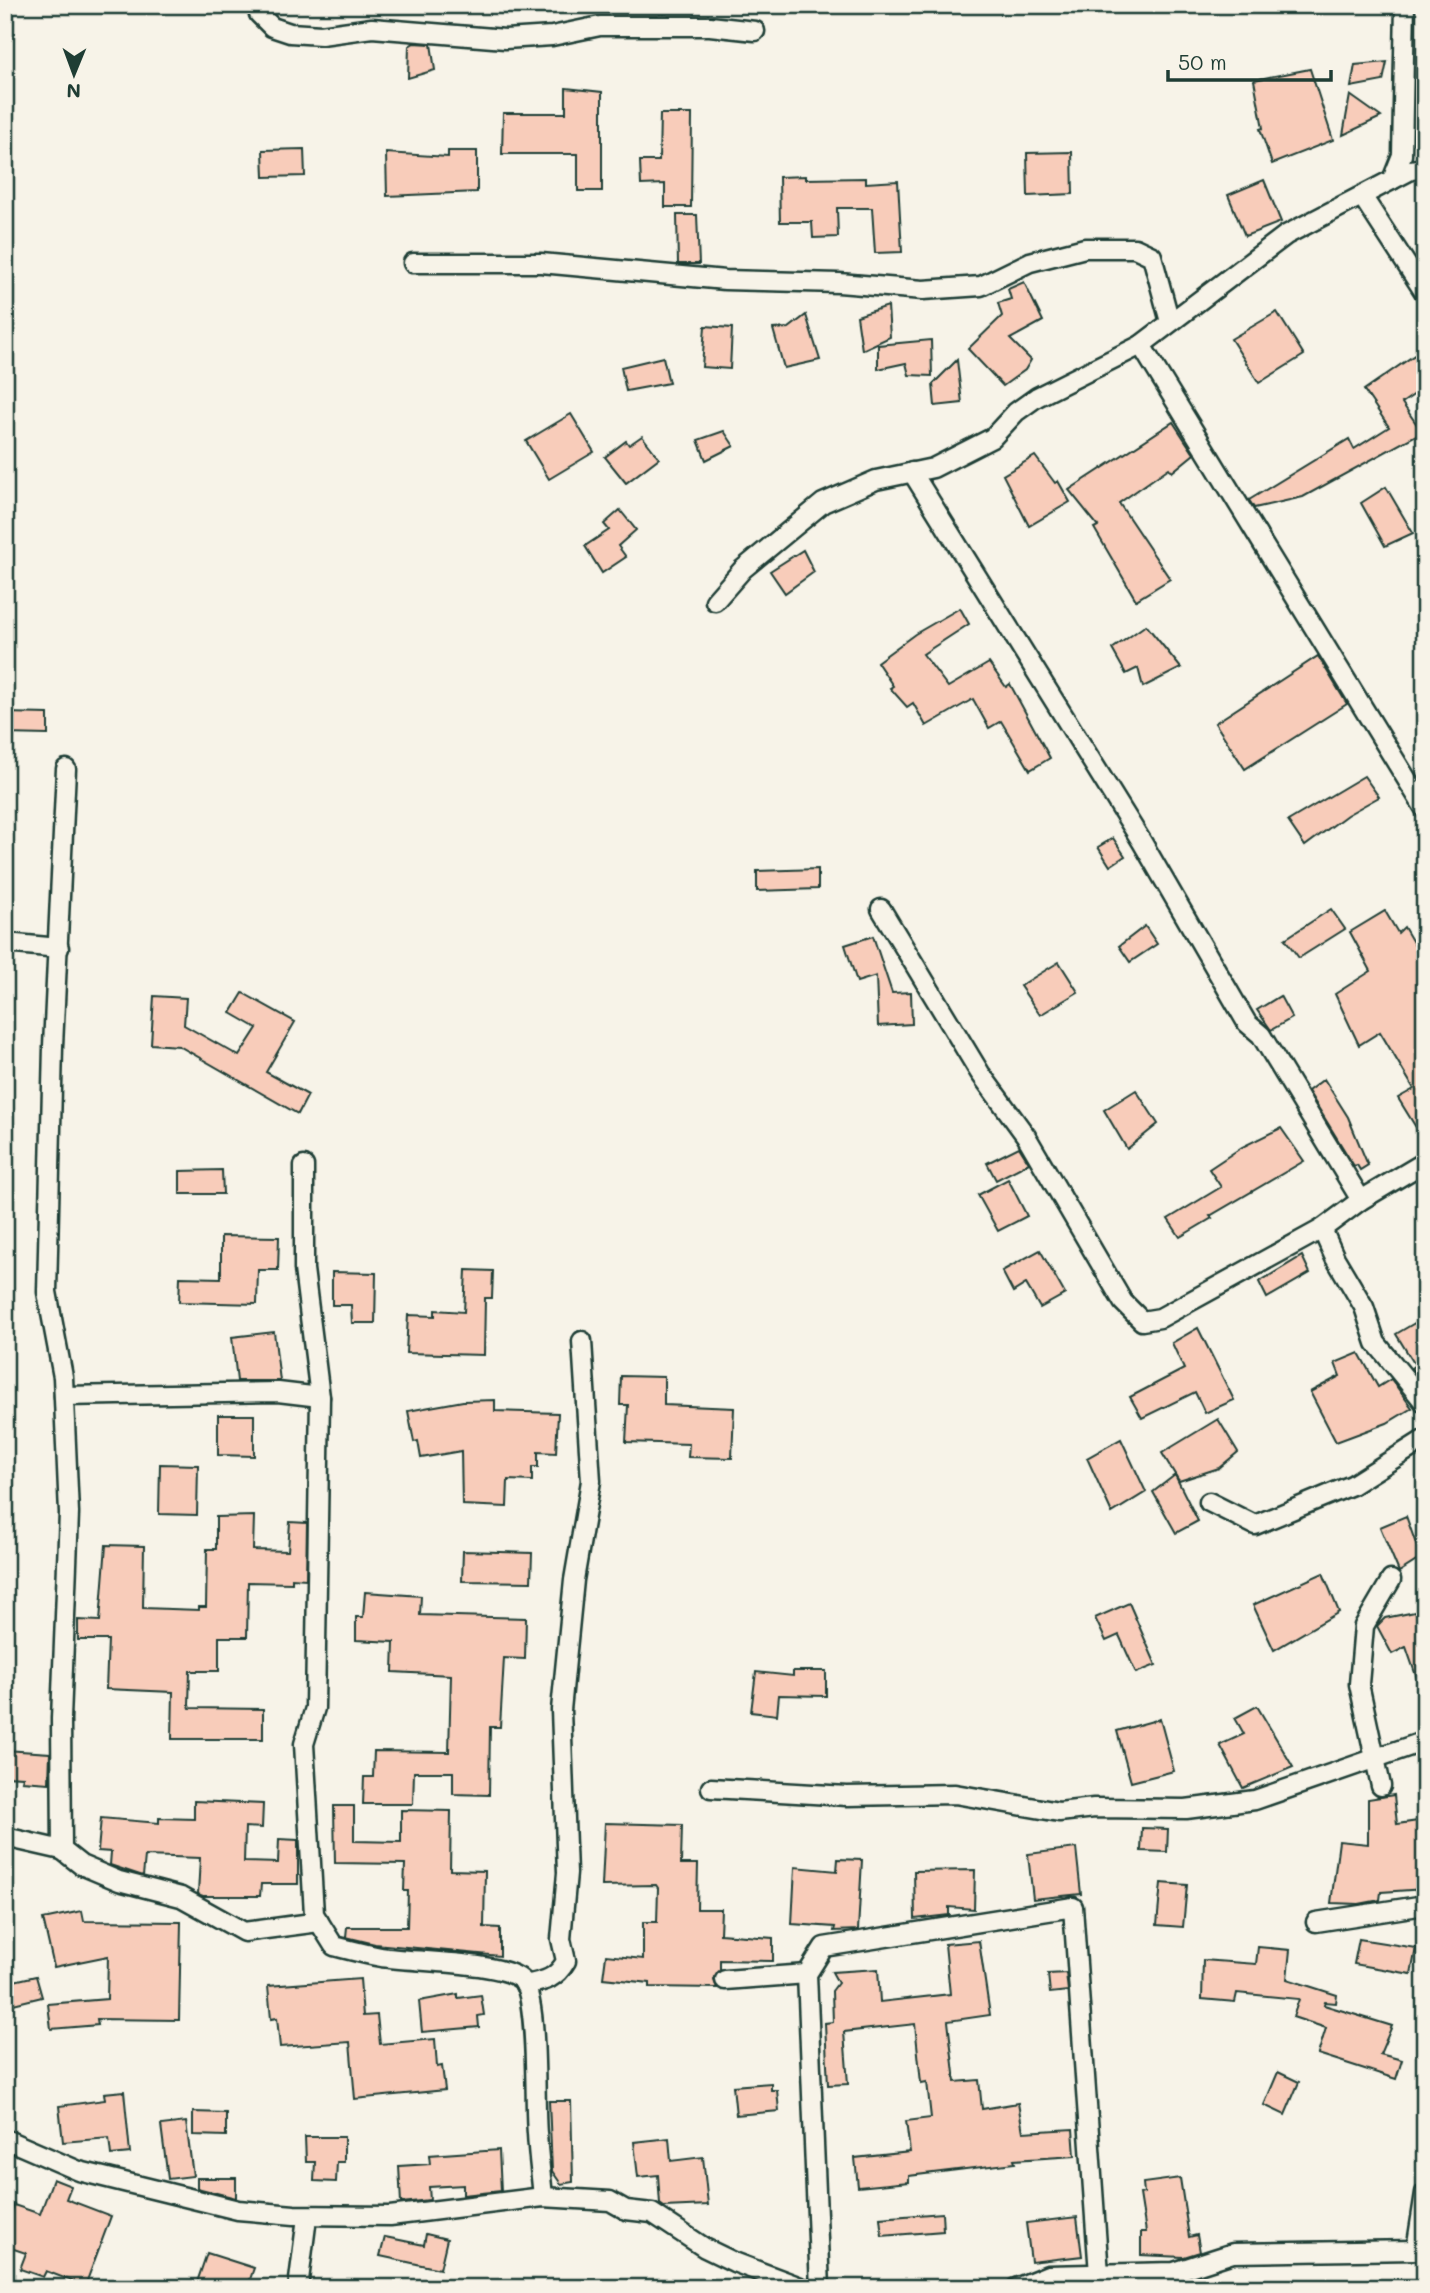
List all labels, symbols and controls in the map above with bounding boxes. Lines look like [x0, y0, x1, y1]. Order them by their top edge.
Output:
north arrow [38, 38, 108, 108]
scale bar [1168, 38, 1330, 82]
text: 50 m [1178, 48, 1227, 75]
text: N [66, 79, 81, 104]

